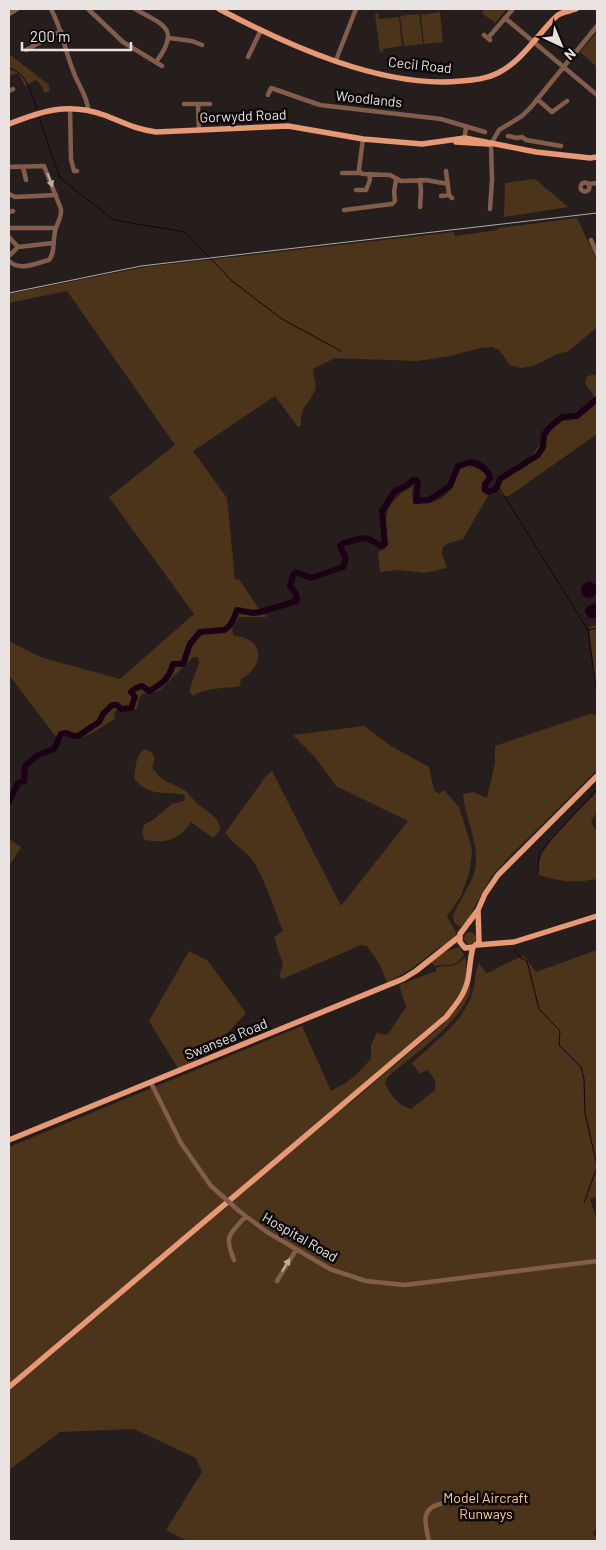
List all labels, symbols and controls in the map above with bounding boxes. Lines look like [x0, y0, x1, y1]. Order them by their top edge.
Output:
scale bar [22, 20, 131, 52]
north arrow [536, 20, 586, 70]
text: 200 m [30, 27, 70, 45]
text: N [561, 45, 580, 64]
street label: Cecil Road [387, 53, 453, 76]
street label: Woodlands [335, 87, 403, 110]
street label: Gorwydd Road [199, 105, 287, 126]
one-way arrow [47, 172, 54, 187]
street label: Swansea Road [182, 1014, 270, 1063]
street label: Hospital Road [260, 1208, 341, 1265]
one-way arrow [282, 1259, 291, 1272]
park label: Model Aircraft Runways [443, 1489, 529, 1522]

